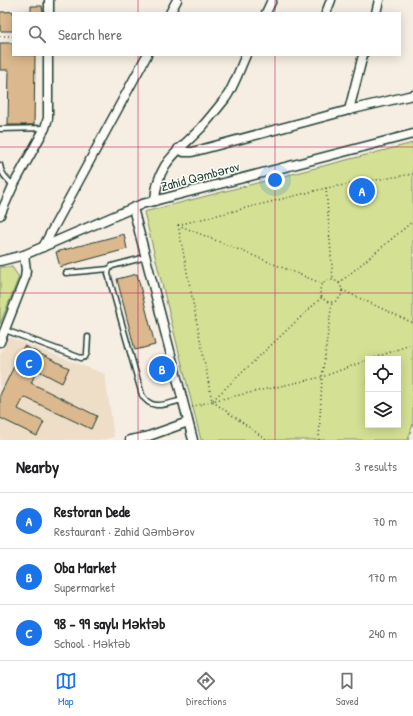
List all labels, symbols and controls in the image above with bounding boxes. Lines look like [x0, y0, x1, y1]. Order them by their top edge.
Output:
search box [12, 12, 401, 56]
icon: search [26, 23, 48, 45]
text: Search here [58, 24, 122, 45]
street label: Zahid Qəmbərov [159, 157, 242, 195]
your location [265, 170, 285, 190]
pin: A [349, 176, 375, 206]
pin: C [16, 348, 42, 378]
pin: B [149, 354, 175, 384]
map controls [365, 356, 401, 428]
button: locate [365, 356, 401, 392]
button: layers [365, 392, 401, 428]
text: Nearby [16, 455, 59, 478]
text: 3 results [355, 457, 397, 475]
text: Restoran Dede [54, 501, 131, 522]
text: A [26, 512, 32, 530]
text: 70 m [373, 512, 397, 530]
text: Restaurant · Zahid Qəmbərov [54, 522, 195, 540]
text: Oba Market [54, 557, 116, 578]
text: B [26, 568, 32, 586]
text: 170 m [368, 568, 397, 586]
text: Supermarket [54, 578, 115, 596]
text: 98 - 99 saylı Məktəb [54, 613, 165, 634]
text: C [25, 624, 33, 642]
text: 240 m [368, 624, 397, 642]
text: School · Məktəb [54, 634, 130, 652]
tab: Map [55, 670, 77, 708]
tab: Directions [186, 670, 227, 708]
tab: Saved [336, 670, 358, 708]

